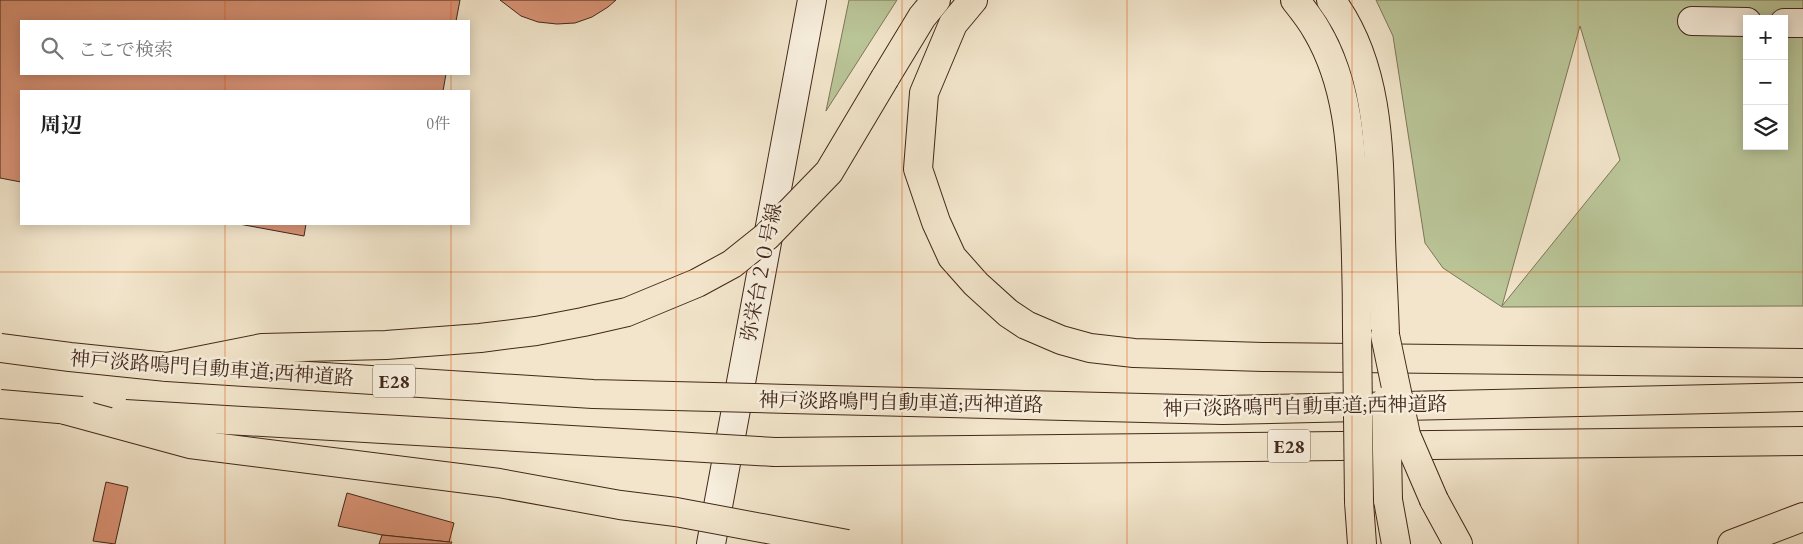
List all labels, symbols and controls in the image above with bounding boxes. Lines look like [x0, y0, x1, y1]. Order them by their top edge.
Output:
map controls [1743, 15, 1788, 150]
button: + [1743, 15, 1788, 60]
search box [20, 20, 470, 75]
icon: search [38, 34, 66, 62]
text: ここで検索 [78, 37, 173, 62]
button: − [1743, 60, 1788, 105]
button: layers [1743, 105, 1788, 150]
text: 周辺 [40, 111, 82, 138]
text: 0件 [426, 113, 450, 134]
street label: 弥栄台２０号線 [735, 201, 787, 343]
street label: 神戸淡路鳴門自動車道;西神道路 [69, 345, 355, 391]
road number: E28 [373, 364, 415, 398]
street label: 神戸淡路鳴門自動車道;西神道路 [759, 387, 1043, 417]
street label: 神戸淡路鳴門自動車道;西神道路 [1163, 391, 1447, 421]
road number: E28 [1268, 430, 1310, 462]

